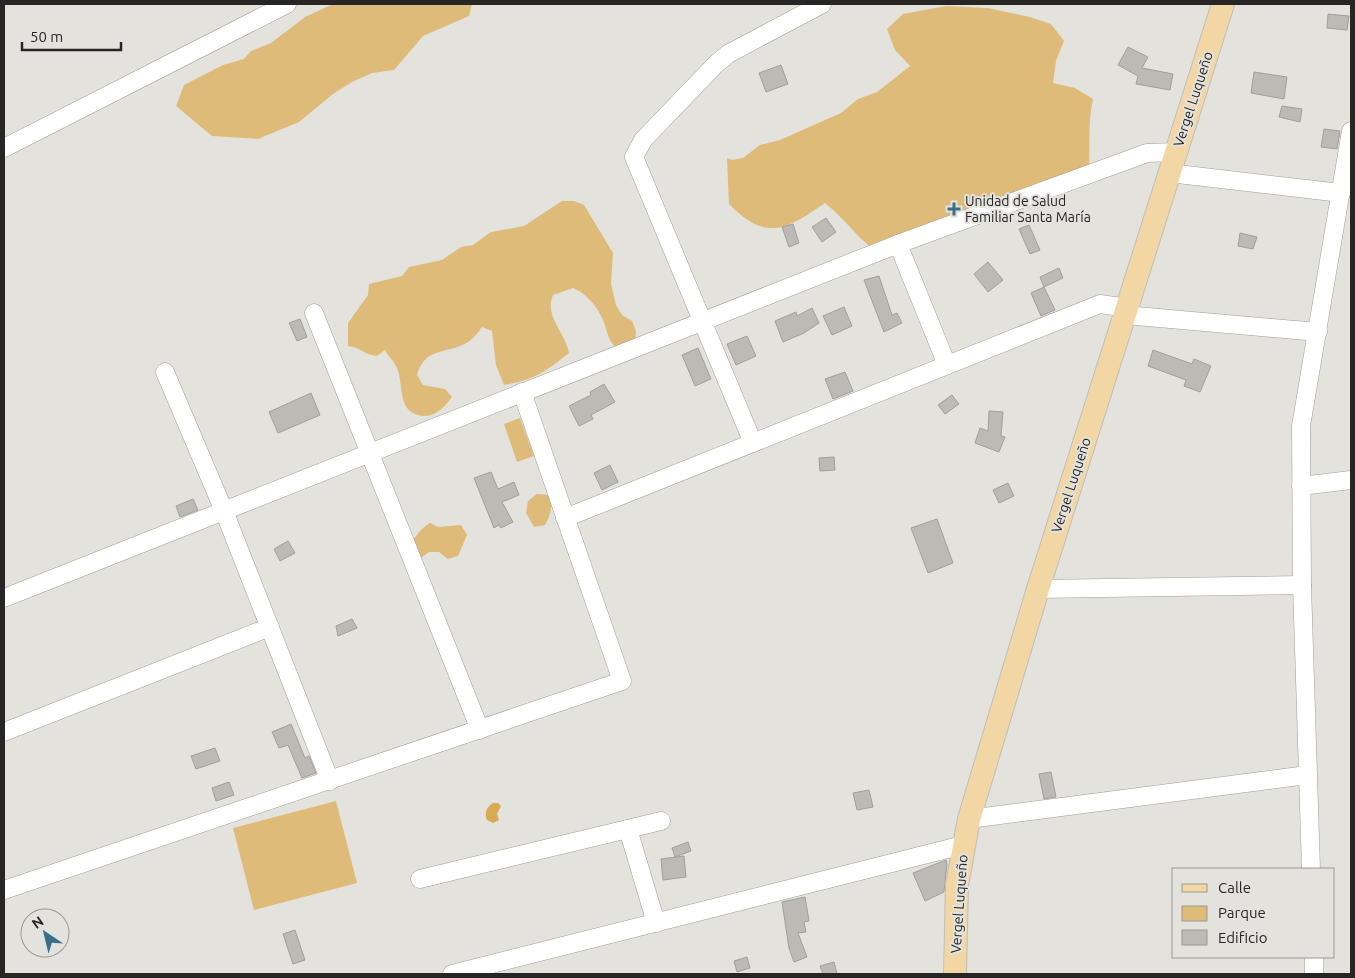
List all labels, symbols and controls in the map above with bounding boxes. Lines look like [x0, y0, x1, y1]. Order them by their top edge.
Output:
scale bar [22, 20, 121, 52]
text: 50 m [30, 28, 63, 45]
street label: Vergel Luqueño [1170, 49, 1216, 149]
place label: Unidad de Salud Familiar Santa María [965, 193, 1091, 225]
marker: Unidad de Salud Familiar Santa María [947, 202, 961, 216]
street label: Vergel Luqueño [1048, 435, 1094, 535]
street label: Vergel Luqueño [948, 854, 970, 954]
legend [1172, 868, 1335, 958]
text: Calle [1218, 879, 1251, 896]
text: Parque [1218, 904, 1266, 921]
north arrow [20, 908, 70, 958]
text: N [29, 913, 46, 932]
text: Edificio [1218, 929, 1267, 946]

